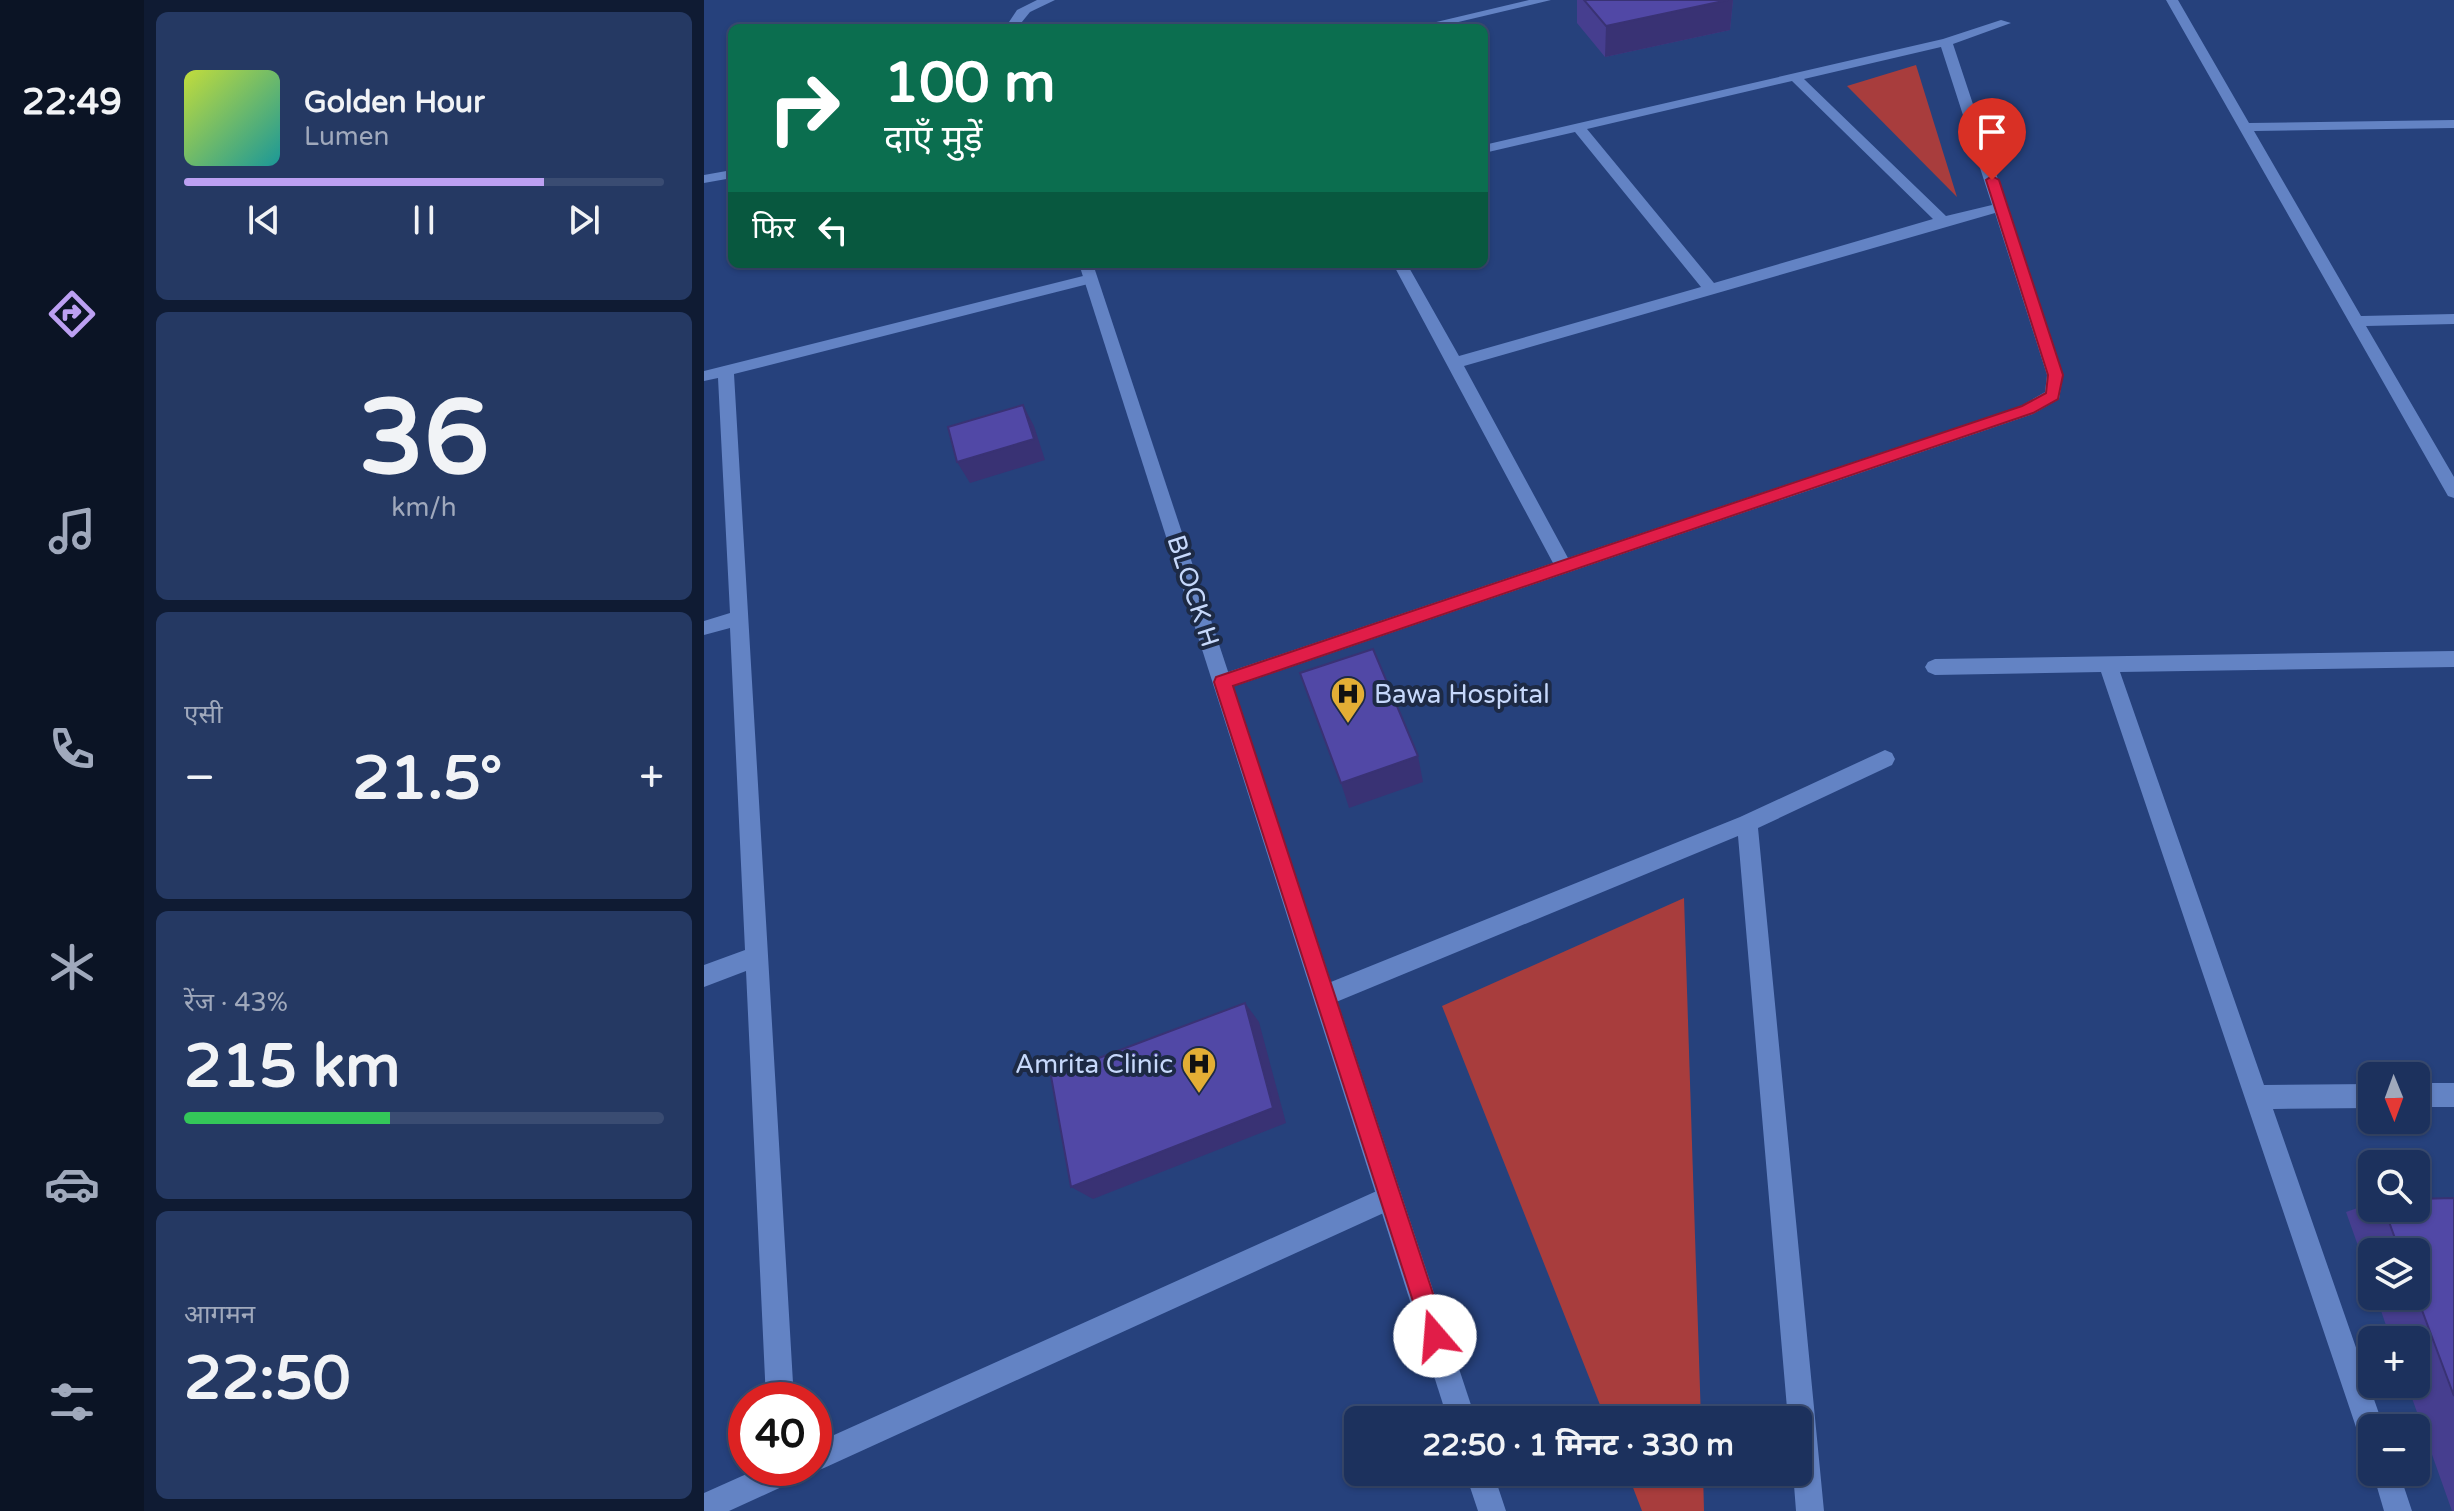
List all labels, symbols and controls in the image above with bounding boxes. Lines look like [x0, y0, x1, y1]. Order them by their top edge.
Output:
text: 100 m [884, 50, 1055, 117]
icon: right [752, 56, 856, 160]
text: 22:49 [22, 81, 122, 124]
text: Golden Hour [304, 84, 485, 121]
pin [1958, 98, 2026, 180]
icon: arrive [1970, 110, 2014, 154]
text: दाएँ मुड़ें [884, 118, 983, 161]
text: Lumen [304, 121, 389, 152]
icon: previous [242, 198, 286, 242]
icon: pause [402, 198, 446, 242]
icon: next [562, 198, 606, 242]
icon: left [811, 208, 855, 252]
text: फिर [752, 210, 795, 247]
icon: directions [44, 286, 100, 342]
text: 36 [359, 377, 489, 502]
text: km/h [391, 492, 457, 523]
icon: music [44, 503, 100, 559]
street label: BLOCK H [1160, 531, 1226, 651]
hospital icon: Bawa Hospital [1329, 675, 1367, 725]
place label: Bawa Hospital [1374, 679, 1550, 710]
text: एसी [184, 699, 223, 730]
icon: phone [44, 721, 100, 777]
text: 21.5° [352, 743, 502, 815]
text: − [184, 752, 215, 805]
text: + [639, 752, 664, 805]
icon: climate [44, 939, 100, 995]
text: रेंज · 43% [184, 987, 288, 1018]
text: 215 km [184, 1031, 400, 1103]
hospital icon: Amrita Clinic [1180, 1045, 1218, 1095]
place label: Amrita Clinic [1015, 1049, 1173, 1080]
north arrow [2358, 1062, 2430, 1134]
map controls [2358, 1062, 2430, 1486]
button: search [2358, 1150, 2430, 1222]
icon: car [44, 1156, 100, 1212]
button: layers [2358, 1238, 2430, 1310]
position arrow [1393, 1294, 1477, 1378]
text: आगमन [184, 1299, 255, 1330]
button: + [2358, 1326, 2430, 1398]
text: 22:50 [184, 1343, 350, 1415]
icon: filters [44, 1374, 100, 1430]
speed limit sign: 40 [728, 1382, 832, 1486]
button: − [2358, 1414, 2430, 1486]
text: 22:50 · 1 मिनट · 330 m [1422, 1427, 1734, 1464]

